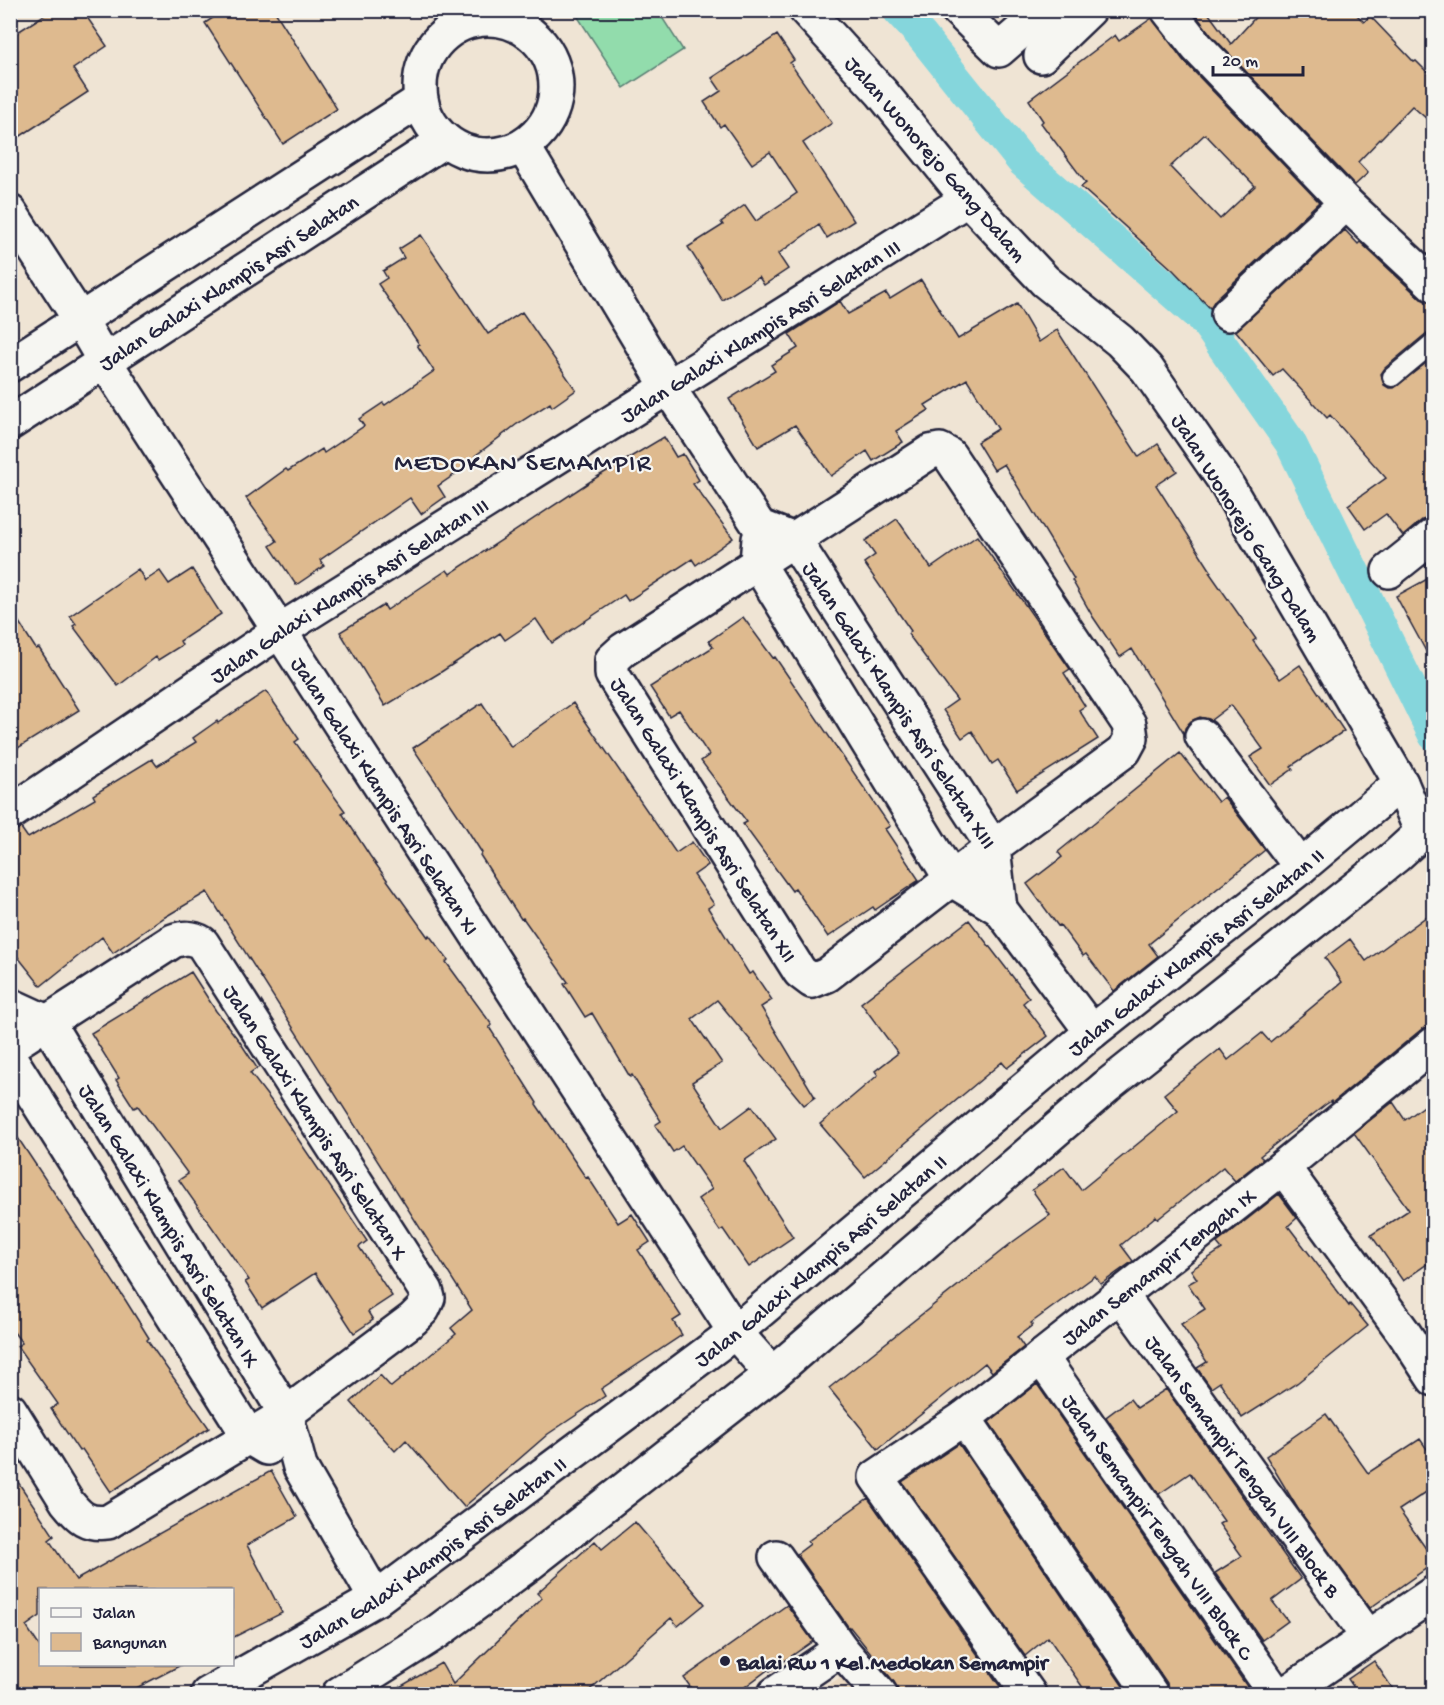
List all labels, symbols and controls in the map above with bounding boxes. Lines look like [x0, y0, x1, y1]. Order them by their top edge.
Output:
scale bar [1213, 39, 1303, 77]
street label: Jalan Wonorejo Gang Dalam [837, 52, 1031, 269]
text: 20 m [1222, 52, 1258, 73]
street label: Jalan Galaxi Klampis Asri Selatan [95, 190, 365, 378]
street label: Jalan Galaxi Klampis Asri Selatan III [617, 236, 906, 431]
street label: Jalan Wonorejo Gang Dalam [1164, 410, 1326, 648]
district label: MEDOKAN SEMAMPIR [394, 450, 652, 481]
street label: Jalan Galaxi Klampis Asri Selatan III [207, 494, 495, 691]
street label: Jalan Galaxi Klampis Asri Selatan XIII [795, 558, 1000, 855]
street label: Jalan Galaxi Klampis Asri Selatan XI [283, 653, 483, 941]
street label: Jalan Galaxi Klampis Asri Selatan XII [603, 674, 800, 969]
street label: Jalan Galaxi Klampis Asri Selatan II [1064, 844, 1331, 1064]
street label: Jalan Galaxi Klampis Asri Selatan X [215, 981, 412, 1267]
street label: Jalan Galaxi Klampis Asri Selatan IX [71, 1081, 264, 1374]
street label: Jalan Galaxi Klampis Asri Selatan II [691, 1150, 954, 1375]
street label: Jalan Semampir Tengah IX [1058, 1184, 1263, 1353]
street label: Jalan Semampir Tengah VIII Block B [1137, 1331, 1344, 1604]
street label: Jalan Semampir Tengah VIII Block C [1054, 1391, 1258, 1668]
street label: Jalan Galaxi Klampis Asri Selatan II [296, 1453, 573, 1657]
legend [39, 1588, 234, 1666]
text: Jalan [93, 1604, 135, 1625]
text: Bangunan [92, 1634, 167, 1655]
place label: Balai Rw 1 Kel.Medokan Semampir [736, 1652, 1050, 1678]
marker: Balai Rw 1 Kel.Medokan Semampir [718, 1654, 732, 1668]

